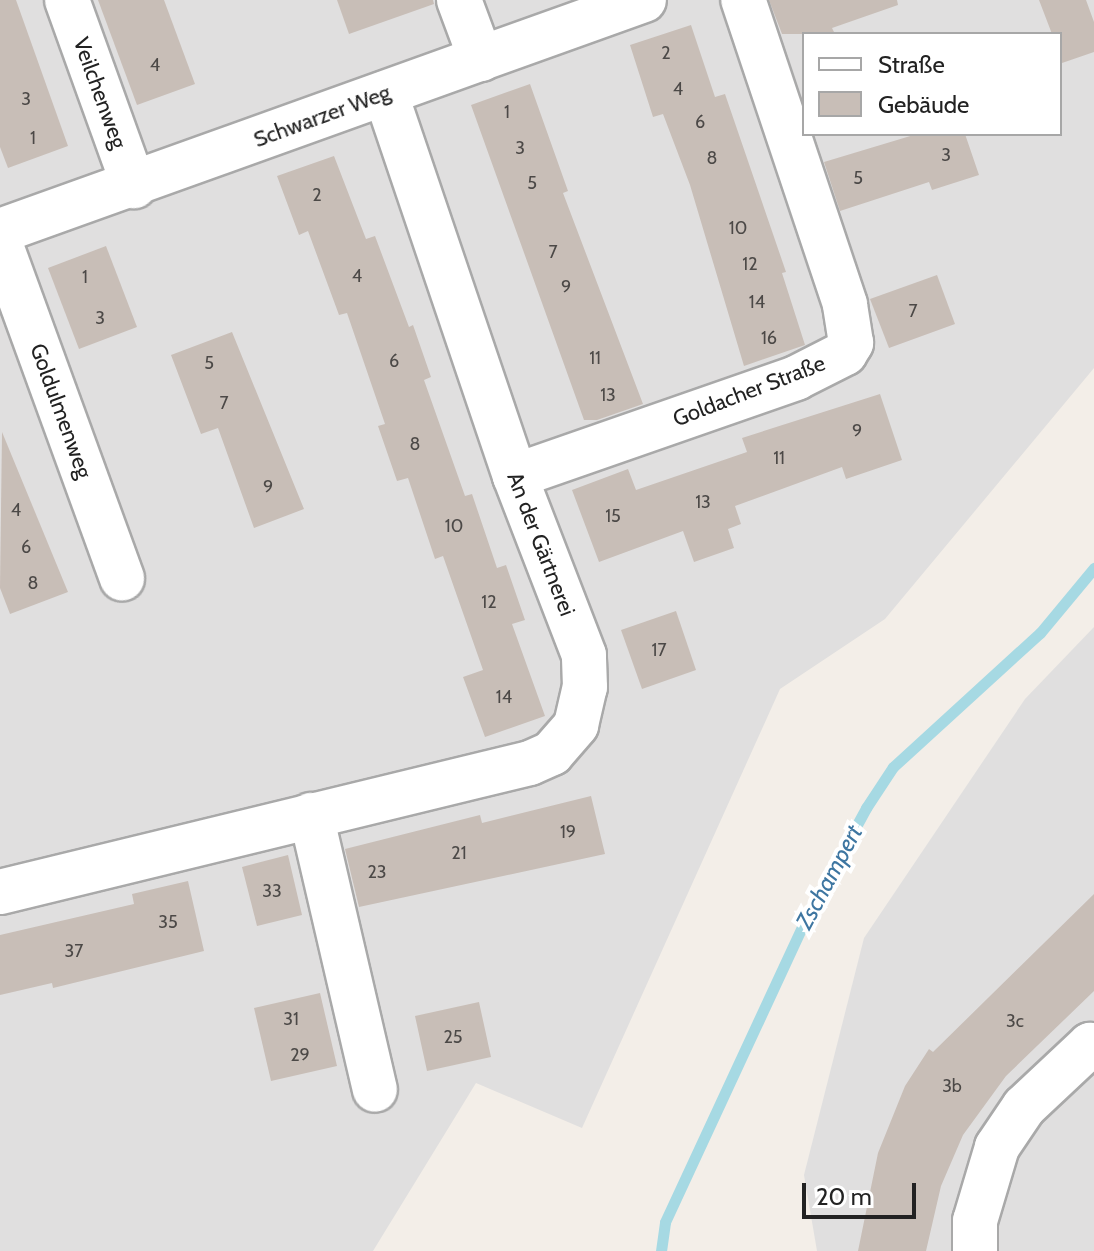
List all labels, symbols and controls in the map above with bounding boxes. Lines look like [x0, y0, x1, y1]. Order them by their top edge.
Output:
legend [802, 32, 1062, 136]
street label: Veilchenweg [68, 34, 132, 152]
house number: 2 [661, 42, 671, 64]
text: Straße [878, 50, 945, 79]
house number: 4 [150, 54, 160, 76]
house number: 4 [673, 78, 683, 100]
street label: Schwarzer Weg [250, 79, 394, 153]
house number: 3 [21, 88, 31, 110]
text: Gebäude [878, 90, 969, 119]
house number: 1 [504, 101, 510, 123]
house number: 6 [695, 111, 705, 133]
house number: 1 [30, 127, 36, 149]
house number: 3 [515, 137, 525, 159]
house number: 3 [941, 144, 951, 166]
house number: 8 [707, 147, 717, 169]
house number: 5 [853, 167, 863, 189]
house number: 5 [527, 172, 537, 194]
house number: 2 [312, 184, 322, 206]
house number: 10 [729, 217, 747, 239]
house number: 7 [548, 241, 558, 263]
house number: 12 [742, 253, 758, 275]
house number: 4 [352, 265, 362, 287]
house number: 1 [82, 266, 88, 288]
house number: 9 [561, 276, 571, 298]
house number: 14 [749, 291, 765, 313]
house number: 7 [908, 300, 918, 322]
house number: 3 [95, 307, 105, 329]
house number: 16 [761, 327, 777, 349]
street label: Goldulmenweg [24, 340, 98, 482]
house number: 11 [589, 347, 601, 369]
house number: 6 [389, 350, 399, 372]
street label: Goldacher Straße [669, 350, 829, 432]
house number: 5 [204, 352, 214, 374]
house number: 13 [600, 384, 616, 406]
house number: 7 [219, 392, 229, 414]
house number: 9 [852, 420, 862, 442]
house number: 8 [410, 433, 420, 455]
house number: 11 [773, 447, 785, 469]
street label: An der Gärtnerei [501, 468, 581, 620]
house number: 9 [263, 476, 273, 498]
house number: 13 [695, 491, 711, 513]
house number: 4 [11, 499, 21, 521]
house number: 15 [605, 505, 621, 527]
house number: 10 [445, 515, 463, 537]
house number: 6 [21, 536, 31, 558]
house number: 8 [28, 572, 38, 594]
house number: 12 [481, 591, 497, 613]
house number: 17 [652, 639, 666, 661]
house number: 14 [496, 686, 512, 708]
water label: Zschampert [790, 820, 868, 934]
house number: 19 [560, 821, 576, 843]
house number: 21 [451, 842, 467, 864]
house number: 23 [367, 861, 387, 883]
house number: 33 [262, 880, 282, 902]
house number: 35 [158, 911, 178, 933]
house number: 37 [65, 940, 83, 962]
house number: 31 [283, 1008, 299, 1030]
house number: 3c [1006, 1010, 1024, 1032]
house number: 25 [443, 1026, 463, 1048]
house number: 29 [290, 1044, 310, 1066]
house number: 3b [942, 1075, 962, 1097]
scale bar [806, 1167, 920, 1217]
text: 20 m [816, 1182, 872, 1211]

